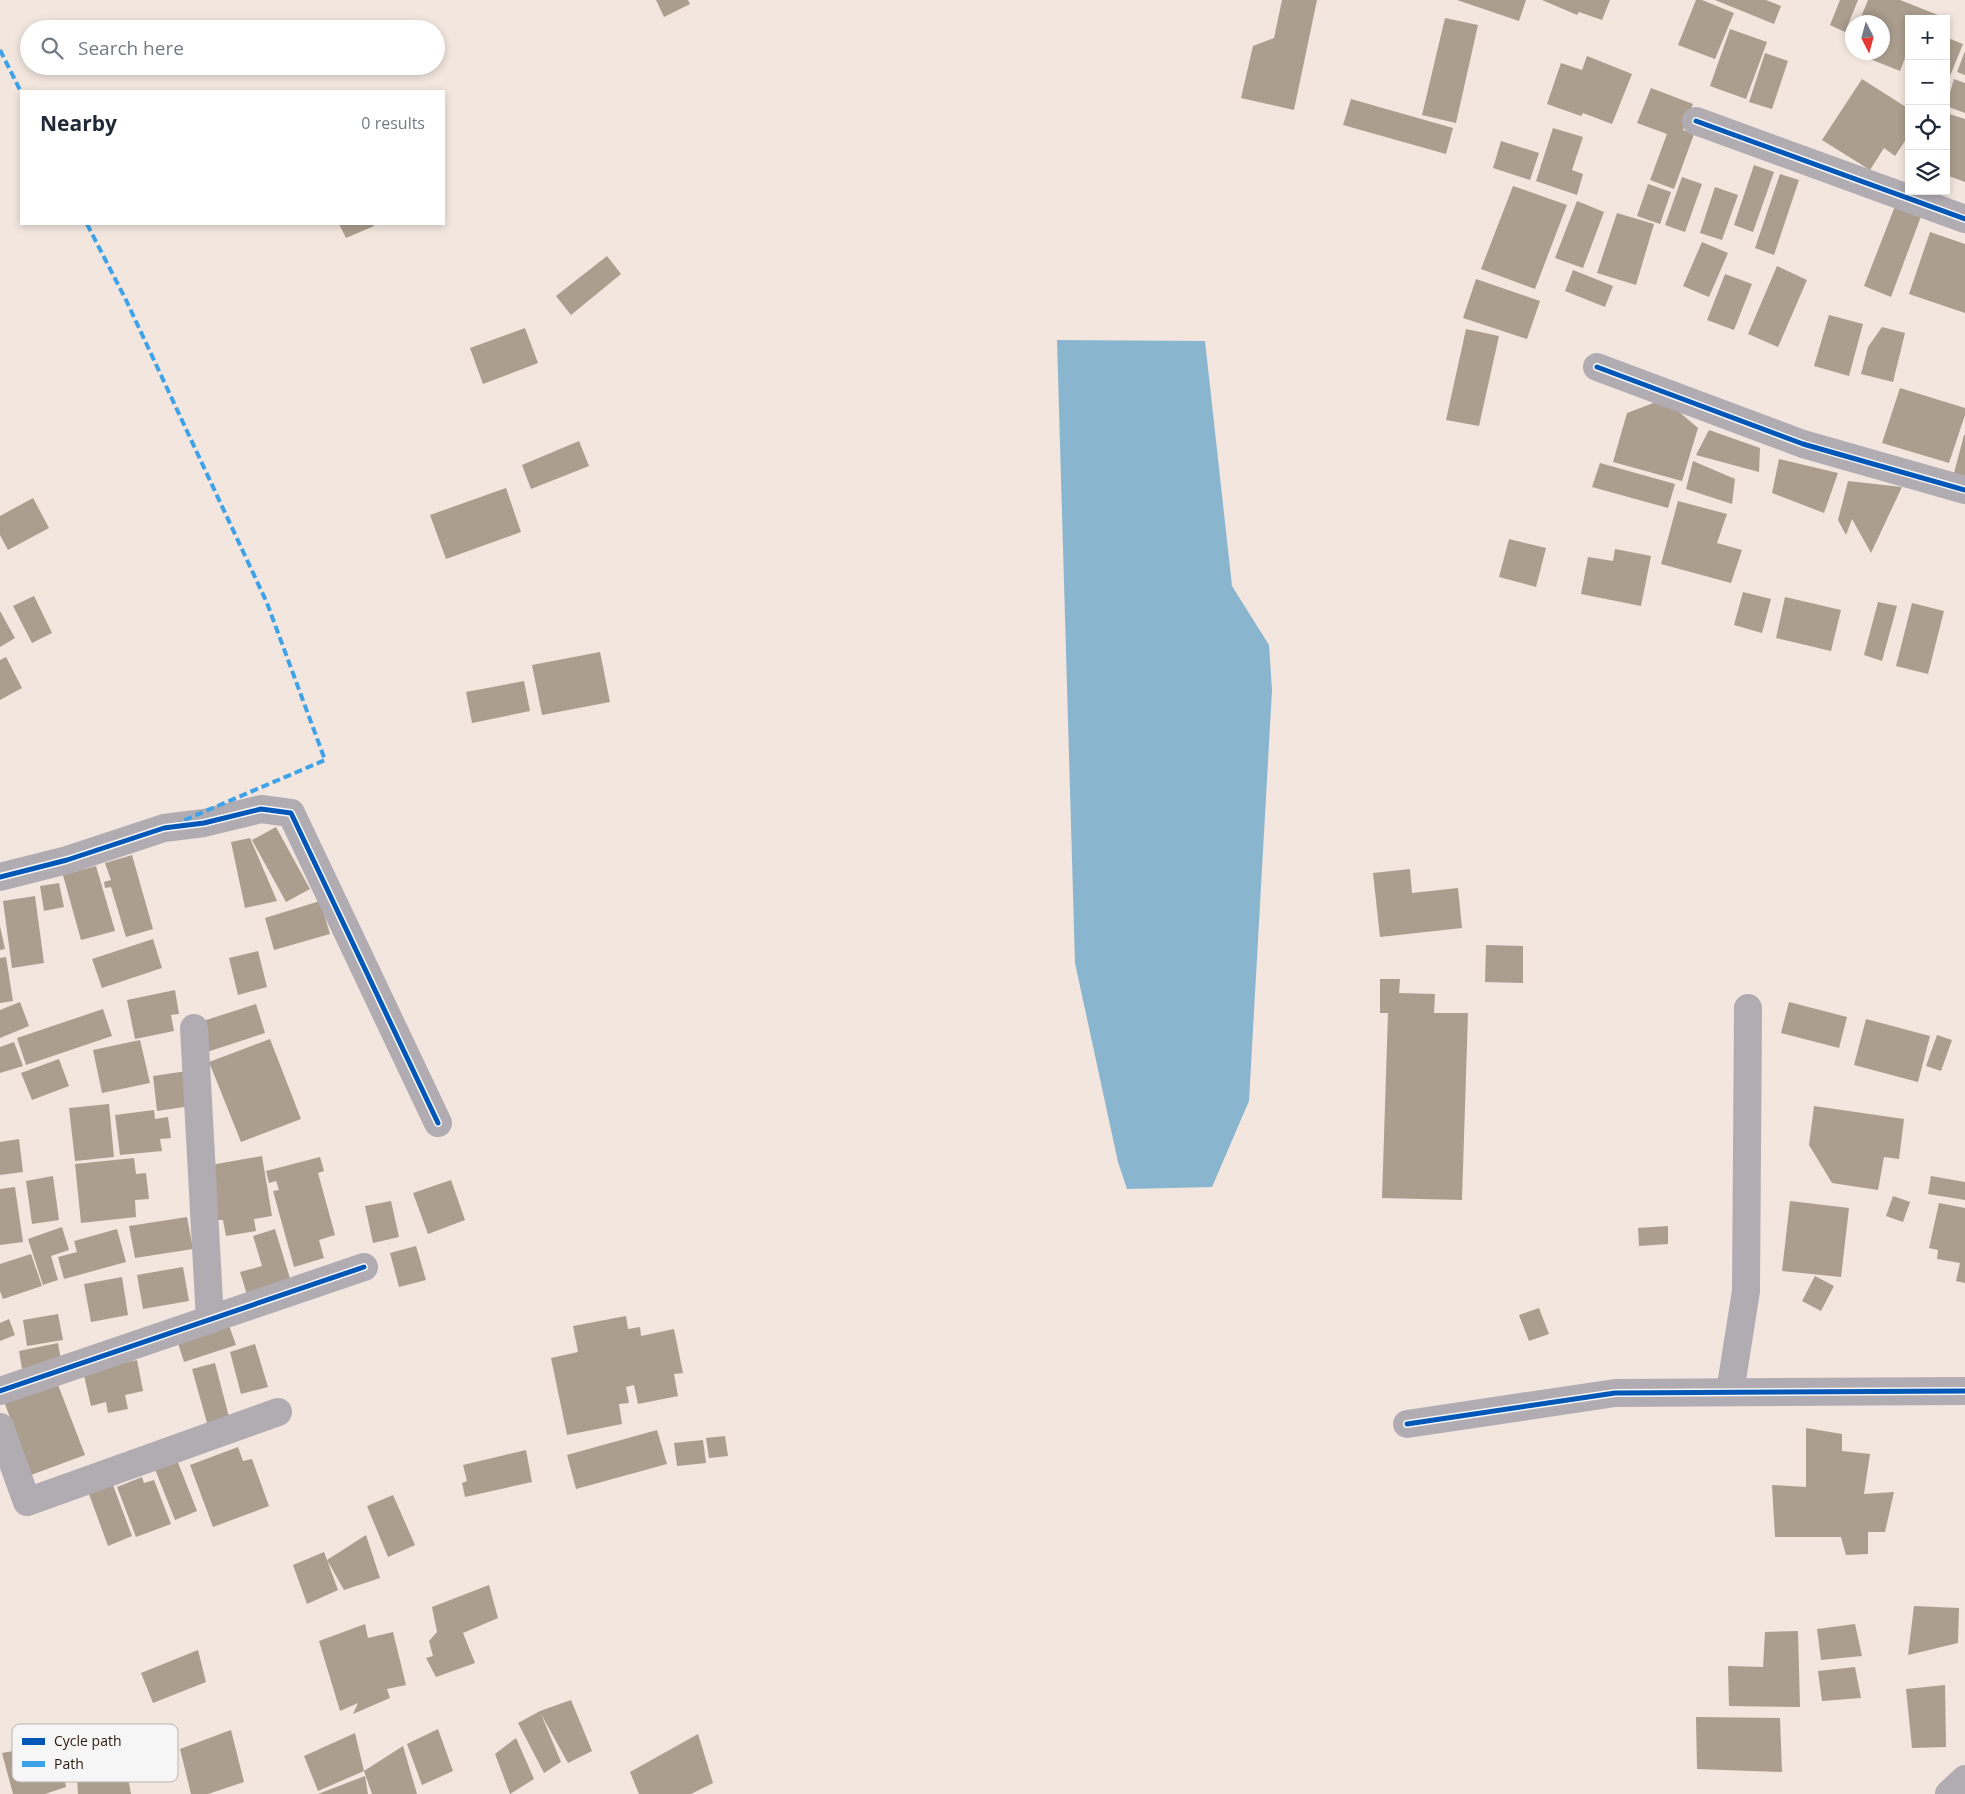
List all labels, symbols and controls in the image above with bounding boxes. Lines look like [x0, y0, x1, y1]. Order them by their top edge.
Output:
north arrow [1845, 15, 1890, 60]
map controls [1905, 15, 1950, 195]
button: + [1905, 15, 1950, 60]
search box [20, 20, 445, 75]
icon: search [38, 34, 66, 62]
text: Search here [78, 35, 184, 61]
button: − [1905, 60, 1950, 105]
button: locate [1905, 105, 1950, 150]
text: Nearby [40, 109, 117, 137]
text: 0 results [361, 112, 425, 134]
button: layers [1905, 150, 1950, 195]
legend [12, 1724, 178, 1782]
text: Cycle path [54, 1731, 122, 1750]
text: Path [54, 1754, 84, 1773]

